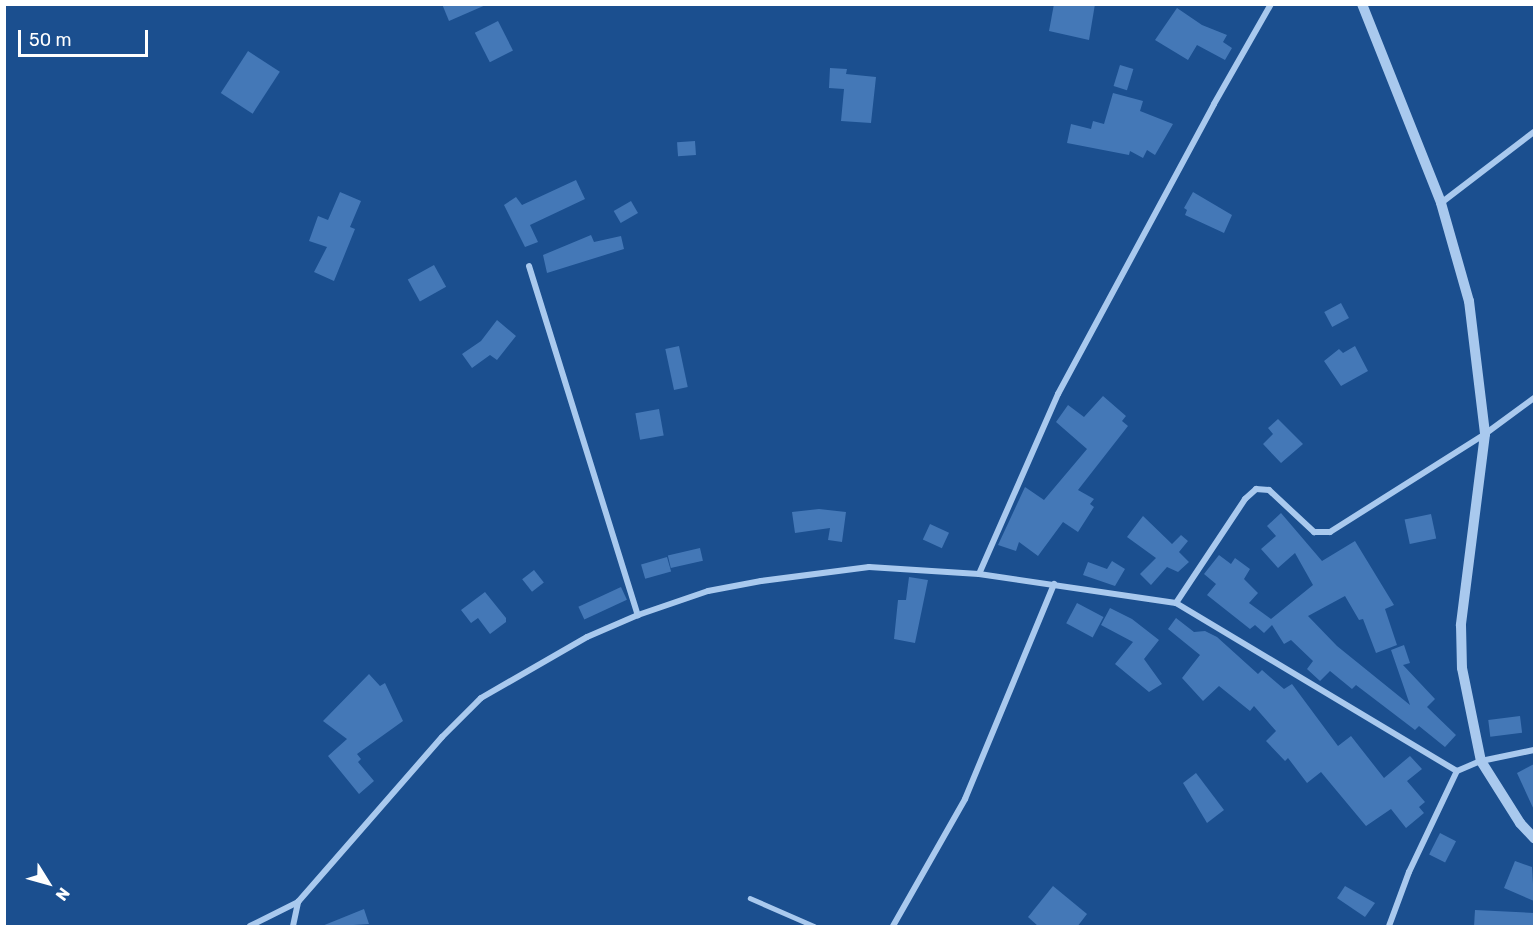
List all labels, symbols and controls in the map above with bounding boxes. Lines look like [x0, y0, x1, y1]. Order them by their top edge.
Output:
scale bar [21, 18, 152, 56]
text: 50 m [29, 29, 72, 51]
north arrow [18, 853, 78, 913]
text: N [52, 884, 74, 904]

